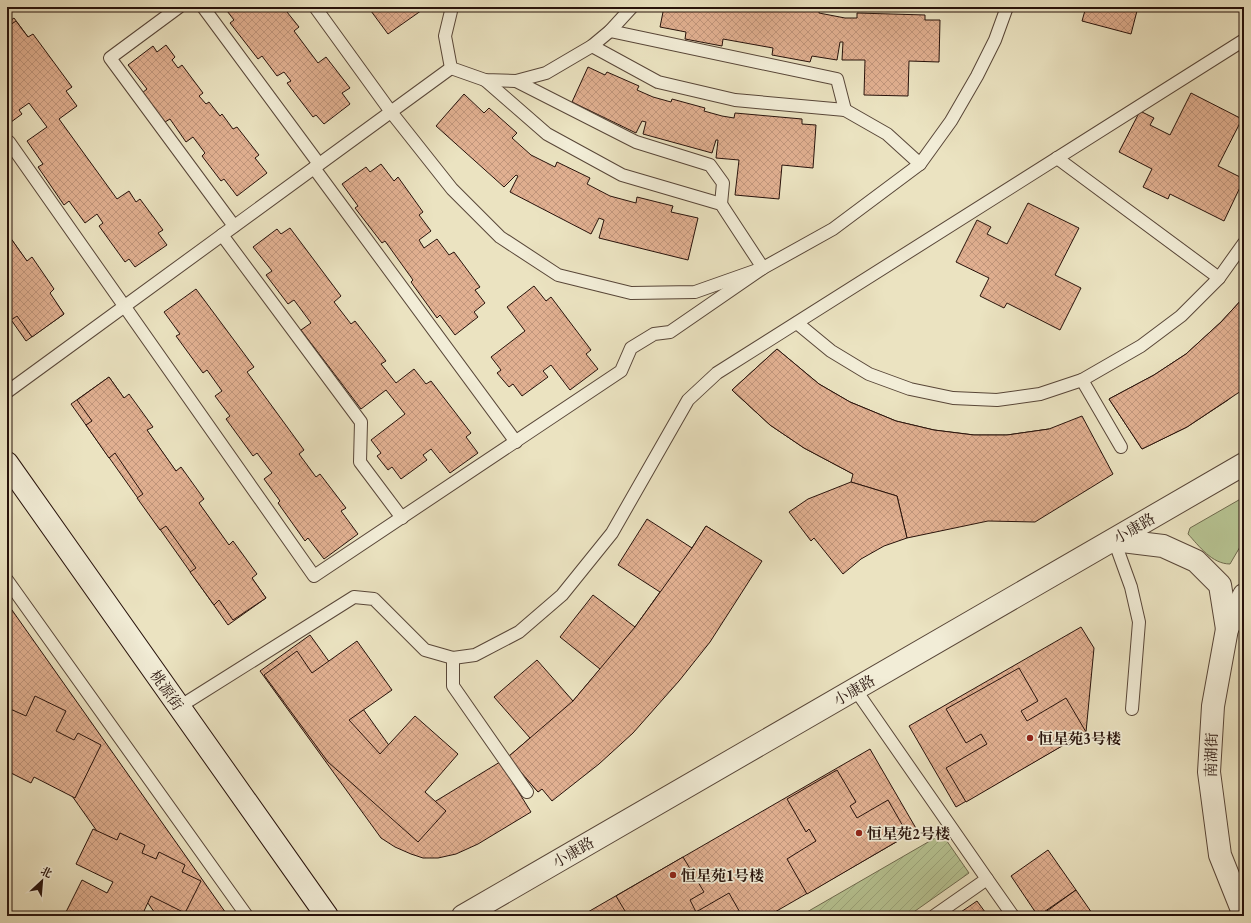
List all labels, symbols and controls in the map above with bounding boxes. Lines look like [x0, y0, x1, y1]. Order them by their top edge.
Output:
street label: 小康路 [1110, 509, 1158, 547]
street label: 桃源街 [146, 666, 188, 714]
street label: 小康路 [830, 671, 878, 709]
place label: 恒星苑3号楼 [1038, 729, 1121, 748]
street label: 南湖街 [1201, 732, 1221, 778]
marker: 恒星苑3号楼 [1025, 733, 1035, 743]
place label: 恒星苑2号楼 [867, 824, 950, 843]
marker: 恒星苑2号楼 [854, 828, 864, 838]
street label: 小康路 [549, 833, 597, 871]
north arrow [22, 861, 62, 901]
text: 北 [38, 863, 54, 881]
place label: 恒星苑1号楼 [681, 866, 764, 885]
marker: 恒星苑1号楼 [668, 870, 678, 880]

